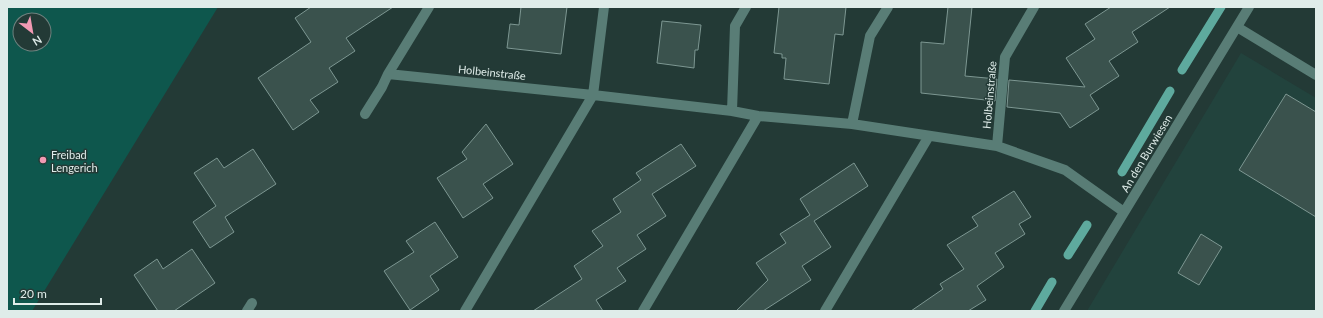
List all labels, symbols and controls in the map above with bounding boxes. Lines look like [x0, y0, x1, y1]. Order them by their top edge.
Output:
north arrow [12, 12, 52, 52]
text: N [30, 33, 44, 49]
street label: Holbeinstraße [980, 60, 998, 129]
street label: Holbeinstraße [457, 62, 527, 82]
street label: An den Burwiesen [1118, 112, 1174, 194]
place label: Freibad Lengerich [51, 148, 98, 174]
marker: Freibad Lengerich [38, 155, 48, 165]
scale bar [14, 280, 101, 306]
text: 20 m [20, 286, 47, 301]

